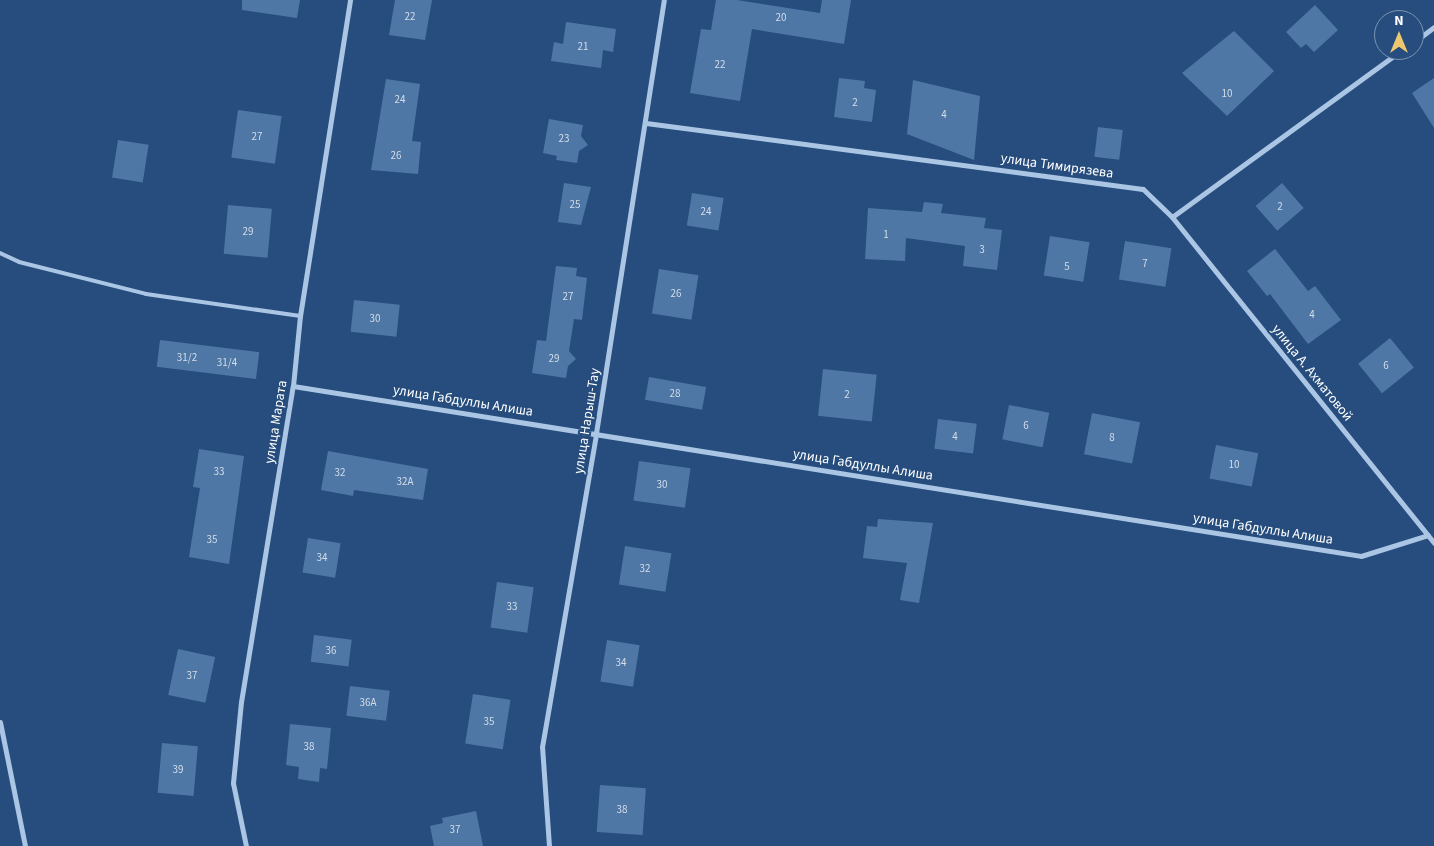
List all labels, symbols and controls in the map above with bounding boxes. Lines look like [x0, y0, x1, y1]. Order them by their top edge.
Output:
house number: 22 [405, 10, 415, 24]
north arrow [1374, 10, 1424, 60]
house number: 20 [776, 11, 786, 25]
text: N [1394, 11, 1404, 31]
house number: 21 [578, 40, 588, 54]
house number: 22 [715, 58, 725, 72]
house number: 10 [1222, 87, 1232, 101]
house number: 24 [395, 93, 405, 107]
house number: 2 [852, 96, 858, 110]
house number: 4 [941, 108, 947, 122]
house number: 27 [252, 130, 262, 144]
house number: 23 [559, 132, 569, 146]
house number: 26 [391, 149, 401, 163]
street label: улица Тимирязева [1000, 150, 1114, 182]
house number: 25 [570, 198, 580, 212]
house number: 2 [1277, 200, 1283, 214]
house number: 24 [701, 205, 711, 219]
house number: 29 [243, 225, 253, 239]
house number: 1 [883, 228, 889, 242]
house number: 3 [979, 243, 985, 257]
house number: 7 [1142, 257, 1148, 271]
house number: 5 [1064, 260, 1070, 274]
house number: 26 [671, 287, 681, 301]
house number: 27 [563, 290, 573, 304]
house number: 4 [1309, 308, 1315, 322]
house number: 30 [370, 312, 380, 326]
street label: улица А. Ахматовой [1268, 321, 1356, 425]
house number: 31/2 [177, 351, 197, 365]
house number: 29 [549, 352, 559, 366]
house number: 31/4 [217, 356, 237, 370]
house number: 6 [1383, 359, 1389, 373]
street label: улица Нарыш-Тау [570, 367, 604, 475]
street label: улица Марата [261, 379, 291, 465]
street label: улица Габдуллы Алиша [392, 382, 534, 420]
house number: 28 [670, 387, 680, 401]
house number: 2 [844, 388, 850, 402]
house number: 6 [1023, 419, 1029, 433]
house number: 4 [952, 430, 958, 444]
house number: 8 [1109, 431, 1115, 445]
street label: улица Габдуллы Алиша [792, 446, 934, 484]
house number: 10 [1229, 458, 1239, 472]
house number: 33 [214, 465, 224, 479]
house number: 32 [335, 466, 345, 480]
house number: 32А [397, 475, 413, 489]
house number: 30 [657, 478, 667, 492]
street label: улица Габдуллы Алиша [1192, 510, 1334, 548]
house number: 35 [207, 533, 217, 547]
house number: 34 [317, 551, 327, 565]
house number: 32 [640, 562, 650, 576]
house number: 33 [507, 600, 517, 614]
house number: 36 [326, 644, 336, 658]
house number: 34 [616, 656, 626, 670]
house number: 37 [187, 669, 197, 683]
house number: 36А [360, 696, 376, 710]
house number: 35 [484, 715, 494, 729]
house number: 38 [304, 740, 314, 754]
house number: 39 [173, 763, 183, 777]
house number: 38 [617, 803, 627, 817]
house number: 37 [450, 823, 460, 837]

